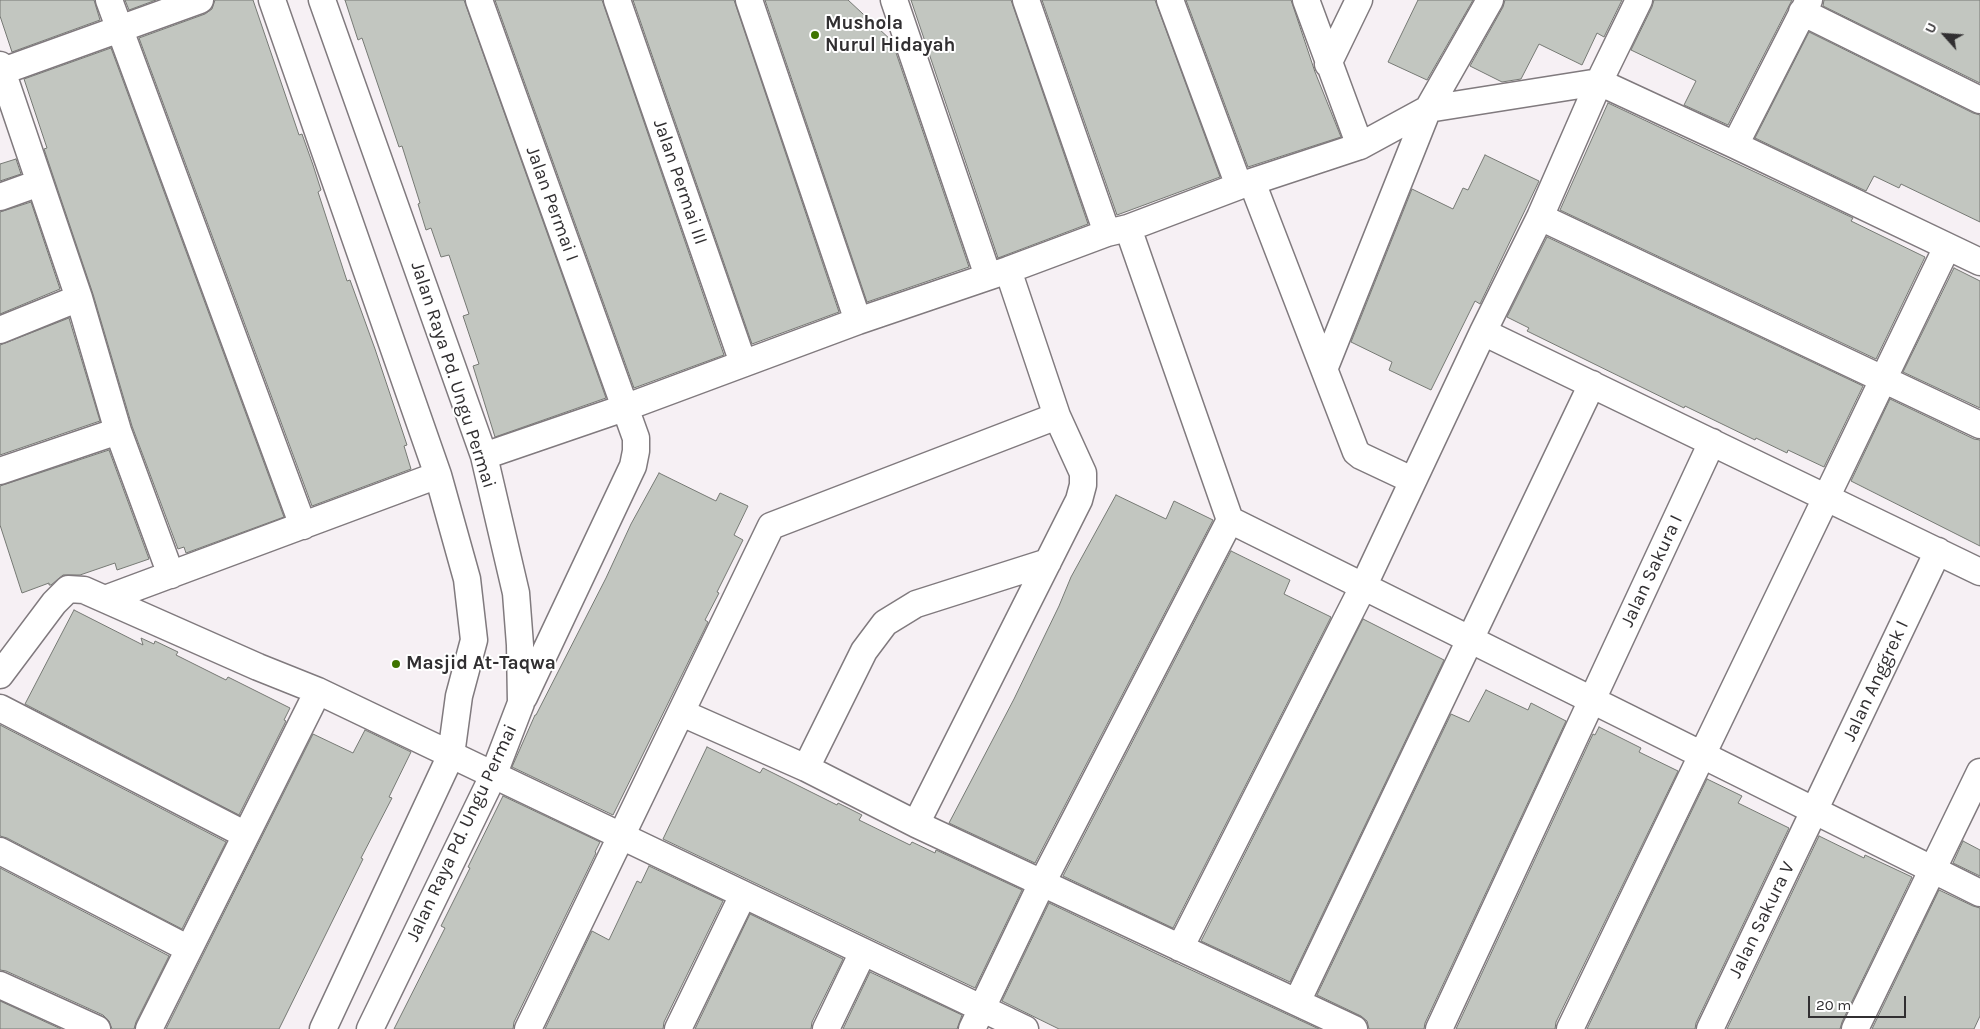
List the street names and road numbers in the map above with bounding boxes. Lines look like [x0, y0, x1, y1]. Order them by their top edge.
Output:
street label: Jalan Permai III [648, 116, 712, 248]
street label: Jalan Permai I [521, 143, 583, 265]
street label: Jalan Raya Pd. Ungu Permai [406, 259, 500, 491]
street label: Jalan Sakura I [1616, 511, 1688, 631]
street label: Jalan Anggrek I [1838, 617, 1914, 745]
street label: Jalan Raya Pd. Ungu Permai [402, 721, 522, 945]
street label: Jalan Sakura V [1724, 858, 1800, 982]

